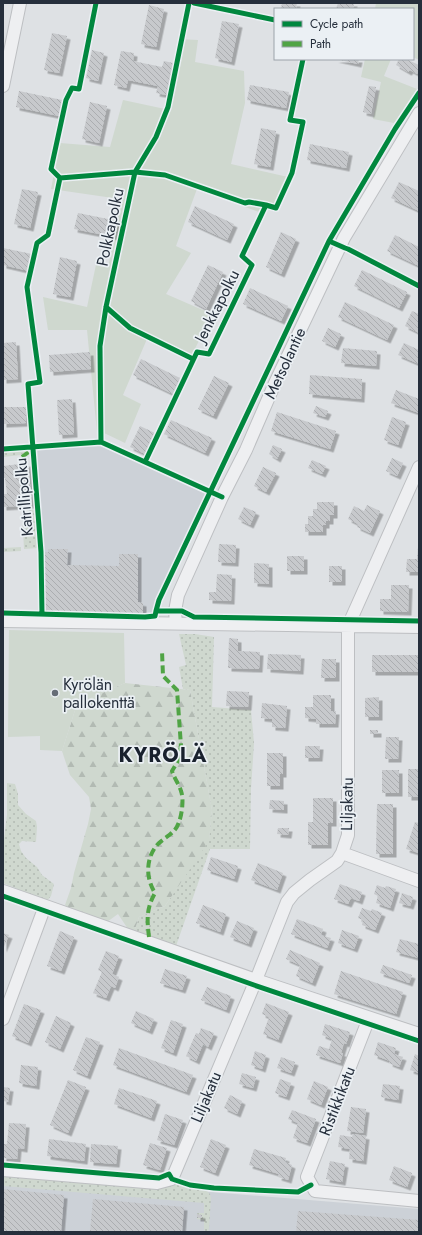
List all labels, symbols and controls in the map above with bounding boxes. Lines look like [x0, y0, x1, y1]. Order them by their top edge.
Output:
legend [274, 8, 414, 60]
text: Cycle path [310, 15, 363, 33]
text: Path [310, 35, 331, 53]
street label: Polkkapolku [91, 186, 129, 268]
street label: Jenkkapolku [188, 266, 245, 348]
street label: Metsolantie [258, 324, 312, 402]
street label: Katrillipolku [9, 457, 39, 537]
place label: Kyrölän pallokenttä [63, 673, 135, 714]
marker: Kyrölän pallokenttä [50, 688, 60, 698]
district label: KYRÖLÄ [119, 741, 208, 770]
street label: Liljakatu [335, 777, 359, 831]
street label: Ristikkikatu [313, 1063, 361, 1139]
street label: Liljakatu [185, 1068, 227, 1126]

